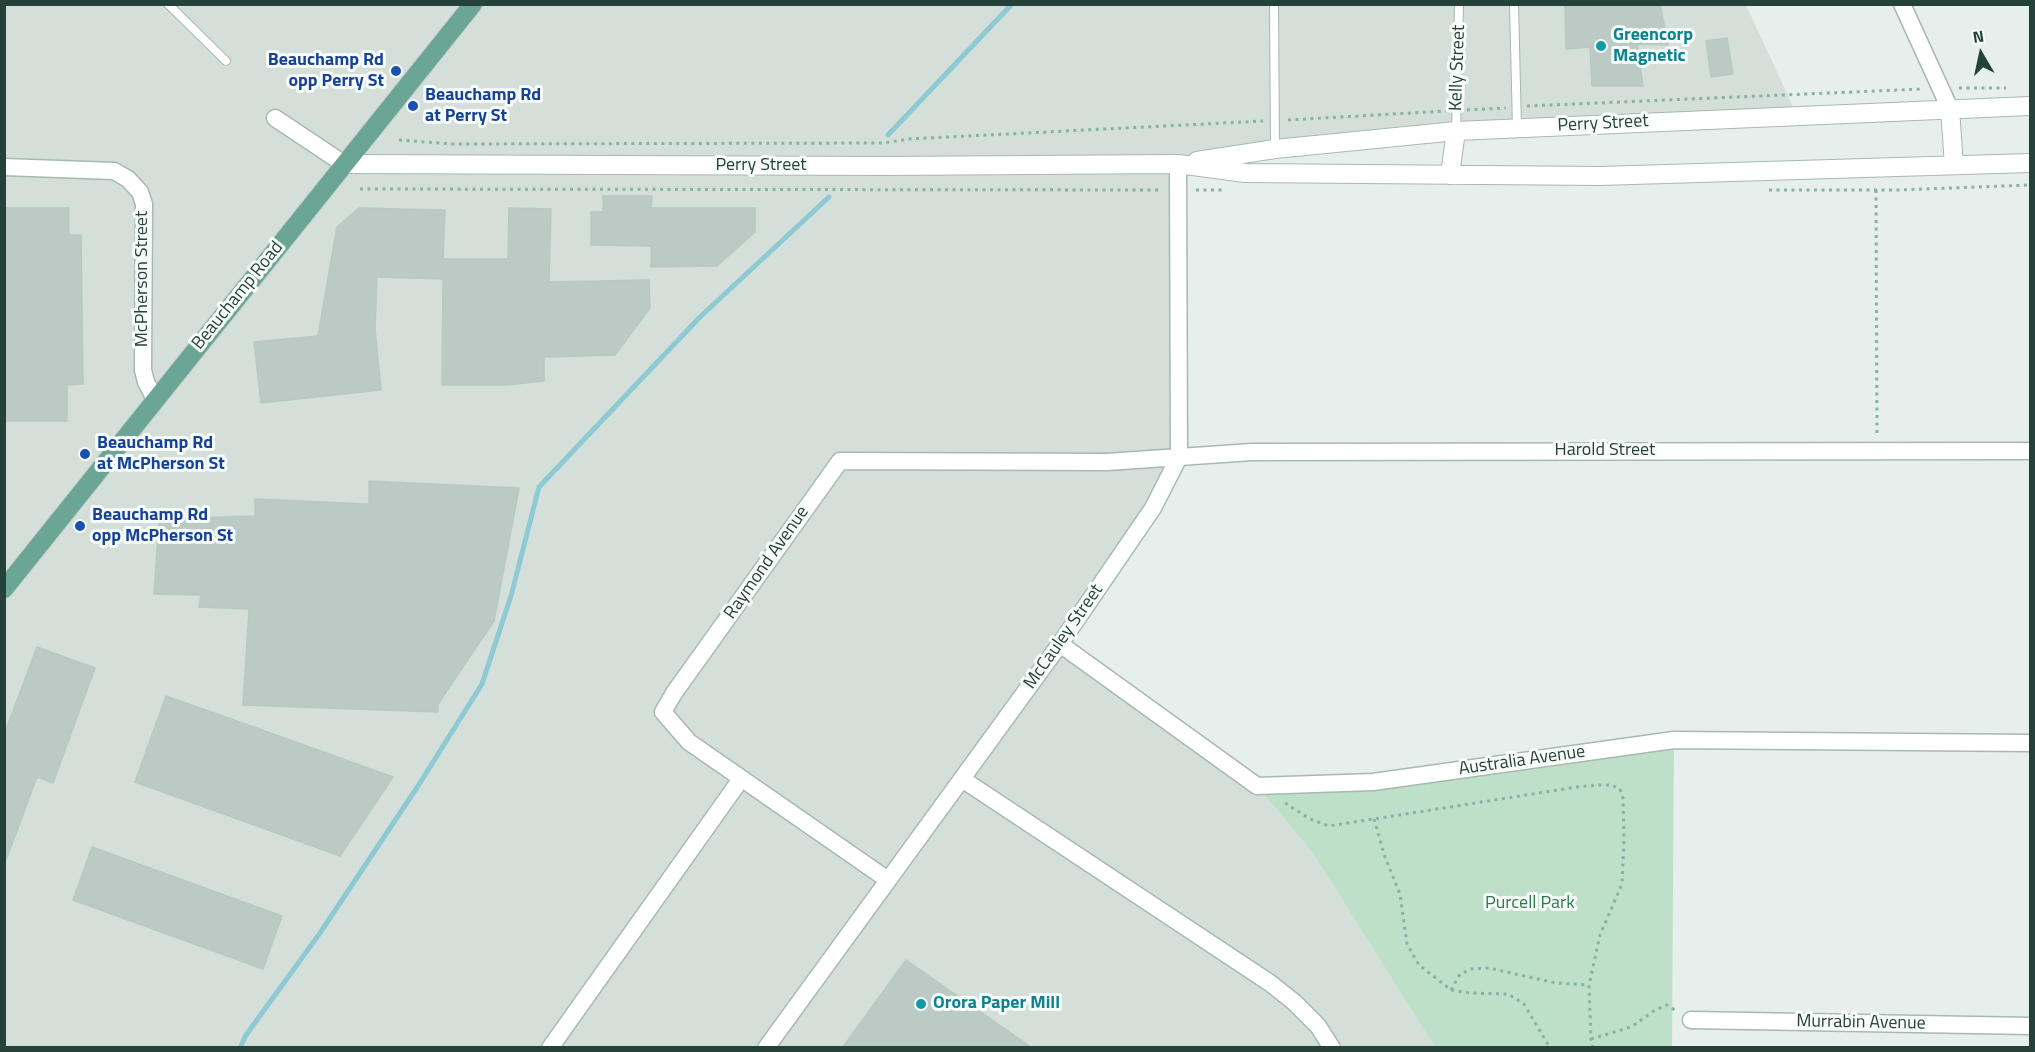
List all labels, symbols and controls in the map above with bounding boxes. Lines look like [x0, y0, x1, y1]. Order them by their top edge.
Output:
street label: Kelly Street [1446, 24, 1470, 112]
north arrow [1951, 24, 2011, 84]
text: N [1971, 24, 1986, 49]
place label: Greencorp Magnetic [1613, 25, 1693, 68]
marker: Greencorp Magnetic [1594, 39, 1608, 53]
place label: Beauchamp Rd opp Perry St [268, 50, 384, 92]
marker: Beauchamp Rd opp Perry St [389, 64, 403, 78]
place label: Beauchamp Rd at Perry St [425, 85, 541, 128]
marker: Beauchamp Rd at Perry St [406, 99, 420, 113]
street label: Perry Street [1557, 111, 1649, 137]
street label: Perry Street [715, 155, 807, 177]
street label: McPherson Street [132, 211, 154, 347]
street label: Beauchamp Road [188, 238, 288, 354]
place label: Beauchamp Rd at McPherson St [97, 433, 225, 476]
street label: Harold Street [1555, 440, 1655, 462]
marker: Beauchamp Rd at McPherson St [78, 447, 92, 461]
street label: Raymond Avenue [720, 502, 814, 624]
place label: Beauchamp Rd opp McPherson St [92, 505, 233, 548]
marker: Beauchamp Rd opp McPherson St [73, 519, 87, 533]
street label: McCauley Street [1020, 580, 1108, 694]
street label: Australia Avenue [1457, 741, 1587, 781]
park label: Purcell Park [1485, 893, 1575, 915]
place label: Orora Paper Mill [933, 993, 1060, 1015]
marker: Orora Paper Mill [914, 997, 928, 1011]
street label: Murrabin Avenue [1796, 1011, 1926, 1035]

